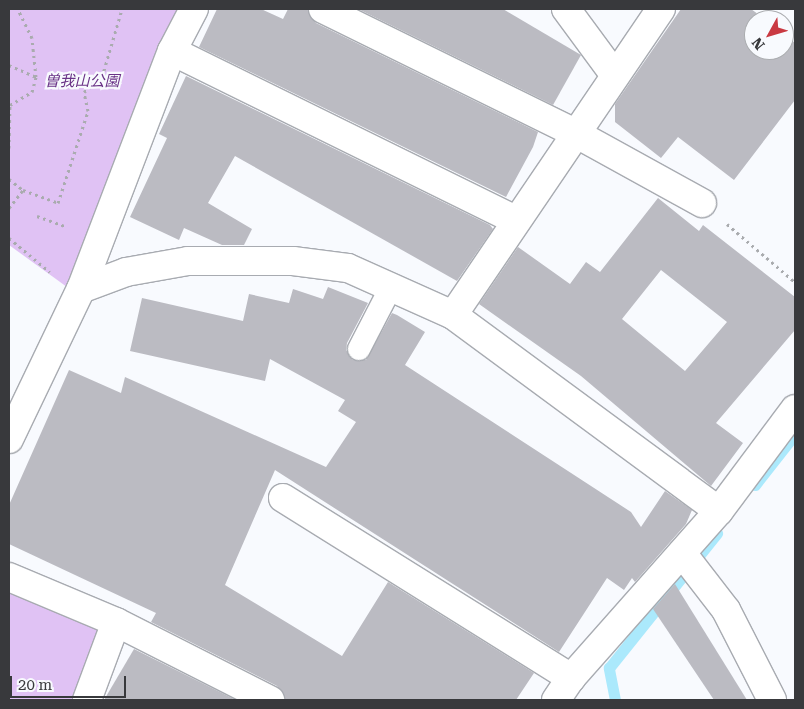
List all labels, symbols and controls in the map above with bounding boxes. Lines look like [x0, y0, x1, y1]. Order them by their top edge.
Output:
north arrow [744, 10, 794, 60]
text: N [749, 35, 768, 53]
park label: 曽我山公園 [45, 73, 119, 91]
scale bar [12, 666, 129, 698]
text: 20 m [18, 676, 52, 694]

